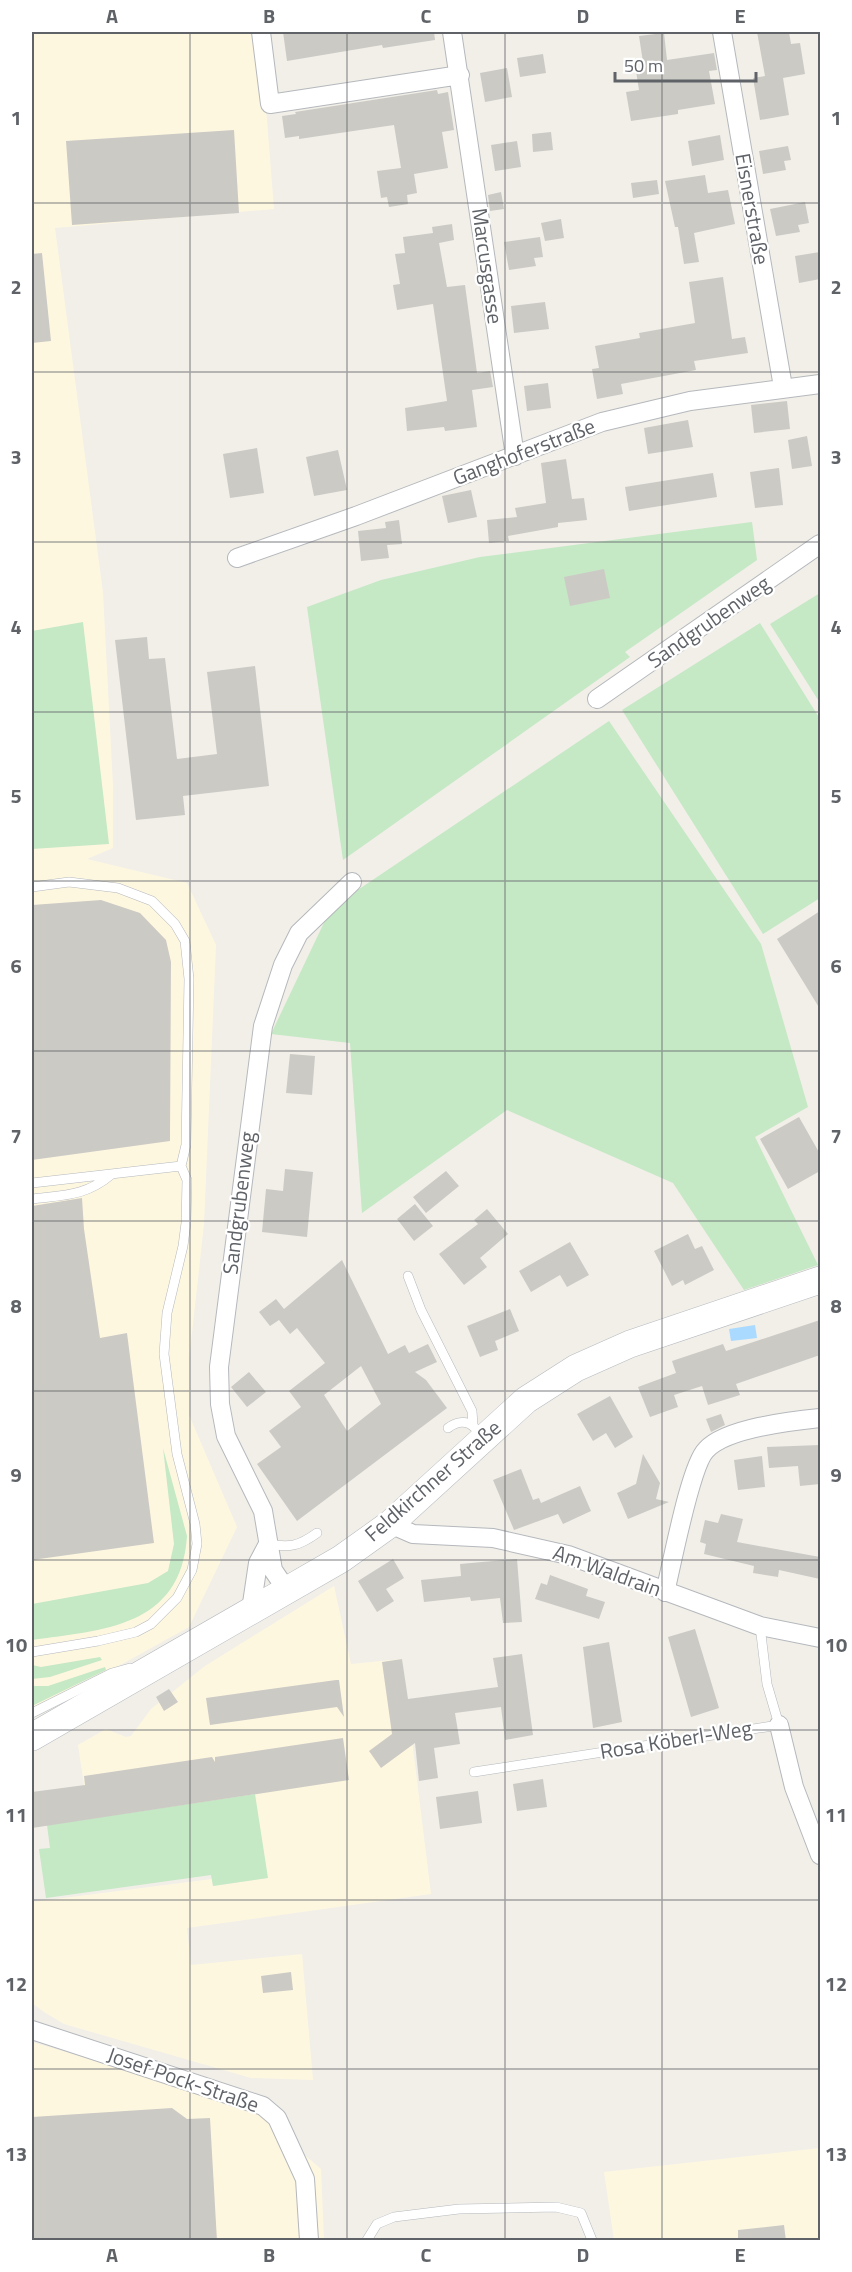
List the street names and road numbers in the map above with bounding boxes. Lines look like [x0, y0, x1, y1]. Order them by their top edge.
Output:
street label: Eisnerstraße [727, 151, 779, 267]
street label: Marcusgasse [464, 206, 512, 326]
street label: Ganghoferstraße [448, 409, 599, 493]
street label: Sandgrubenweg [640, 567, 777, 675]
street label: Sandgrubenweg [213, 1129, 263, 1276]
street label: Feldkirchner Straße [357, 1412, 508, 1549]
street label: Am Waldrain [549, 1536, 666, 1604]
street label: Rosa Köberl-Weg [597, 1711, 754, 1767]
street label: Josef Pock-Straße [103, 2038, 263, 2120]

